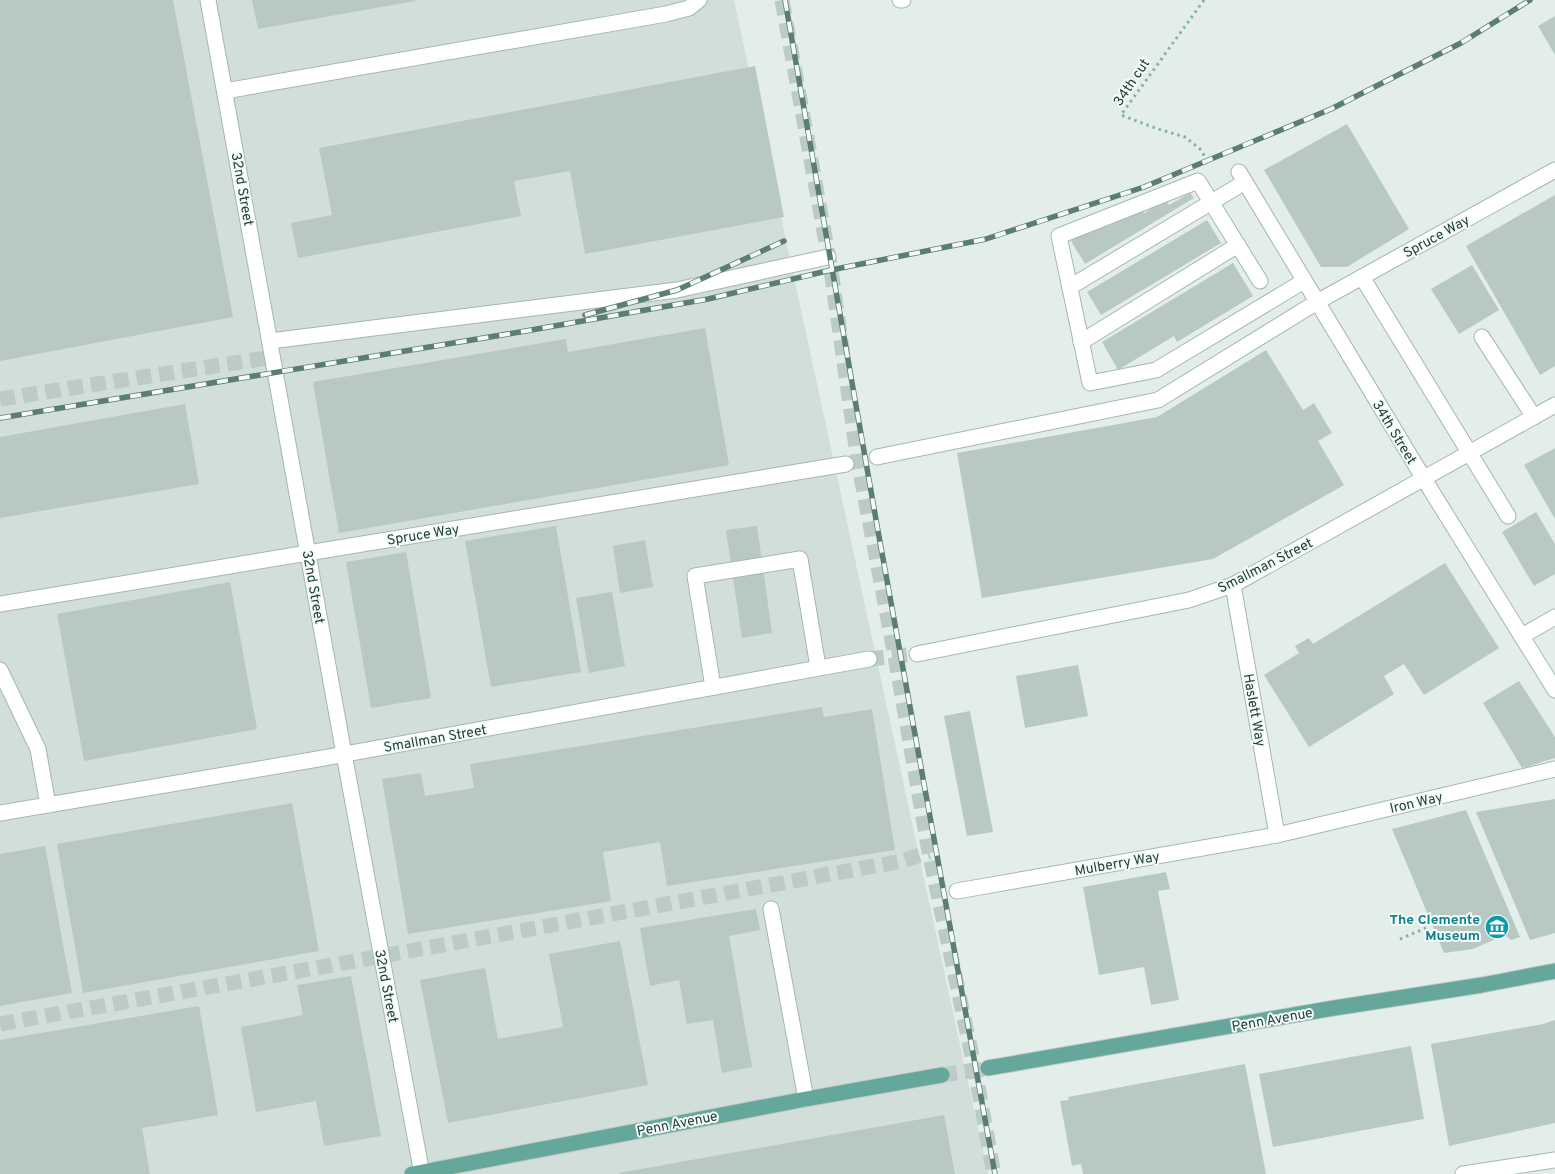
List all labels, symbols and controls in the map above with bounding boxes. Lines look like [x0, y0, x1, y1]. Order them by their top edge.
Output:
street label: 34th cut [1110, 56, 1154, 110]
street label: 32nd Street [227, 151, 256, 227]
street label: Spruce Way [1401, 212, 1473, 262]
street label: 34th Street [1368, 398, 1420, 468]
street label: Spruce Way [386, 521, 461, 550]
street label: Smallman Street [1215, 535, 1316, 598]
street label: 32nd Street [298, 549, 327, 625]
street label: Haslett Way [1239, 672, 1268, 748]
street label: Smallman Street [382, 722, 488, 757]
street label: Iron Way [1388, 789, 1444, 818]
street label: Mulberry Way [1073, 849, 1161, 880]
place label: The Clemente Museum [1390, 912, 1480, 945]
museum icon: The Clemente Museum [1484, 914, 1510, 940]
street label: 32nd Street [370, 948, 401, 1024]
street label: Penn Avenue [1230, 1005, 1314, 1036]
street label: Penn Avenue [635, 1108, 719, 1141]

